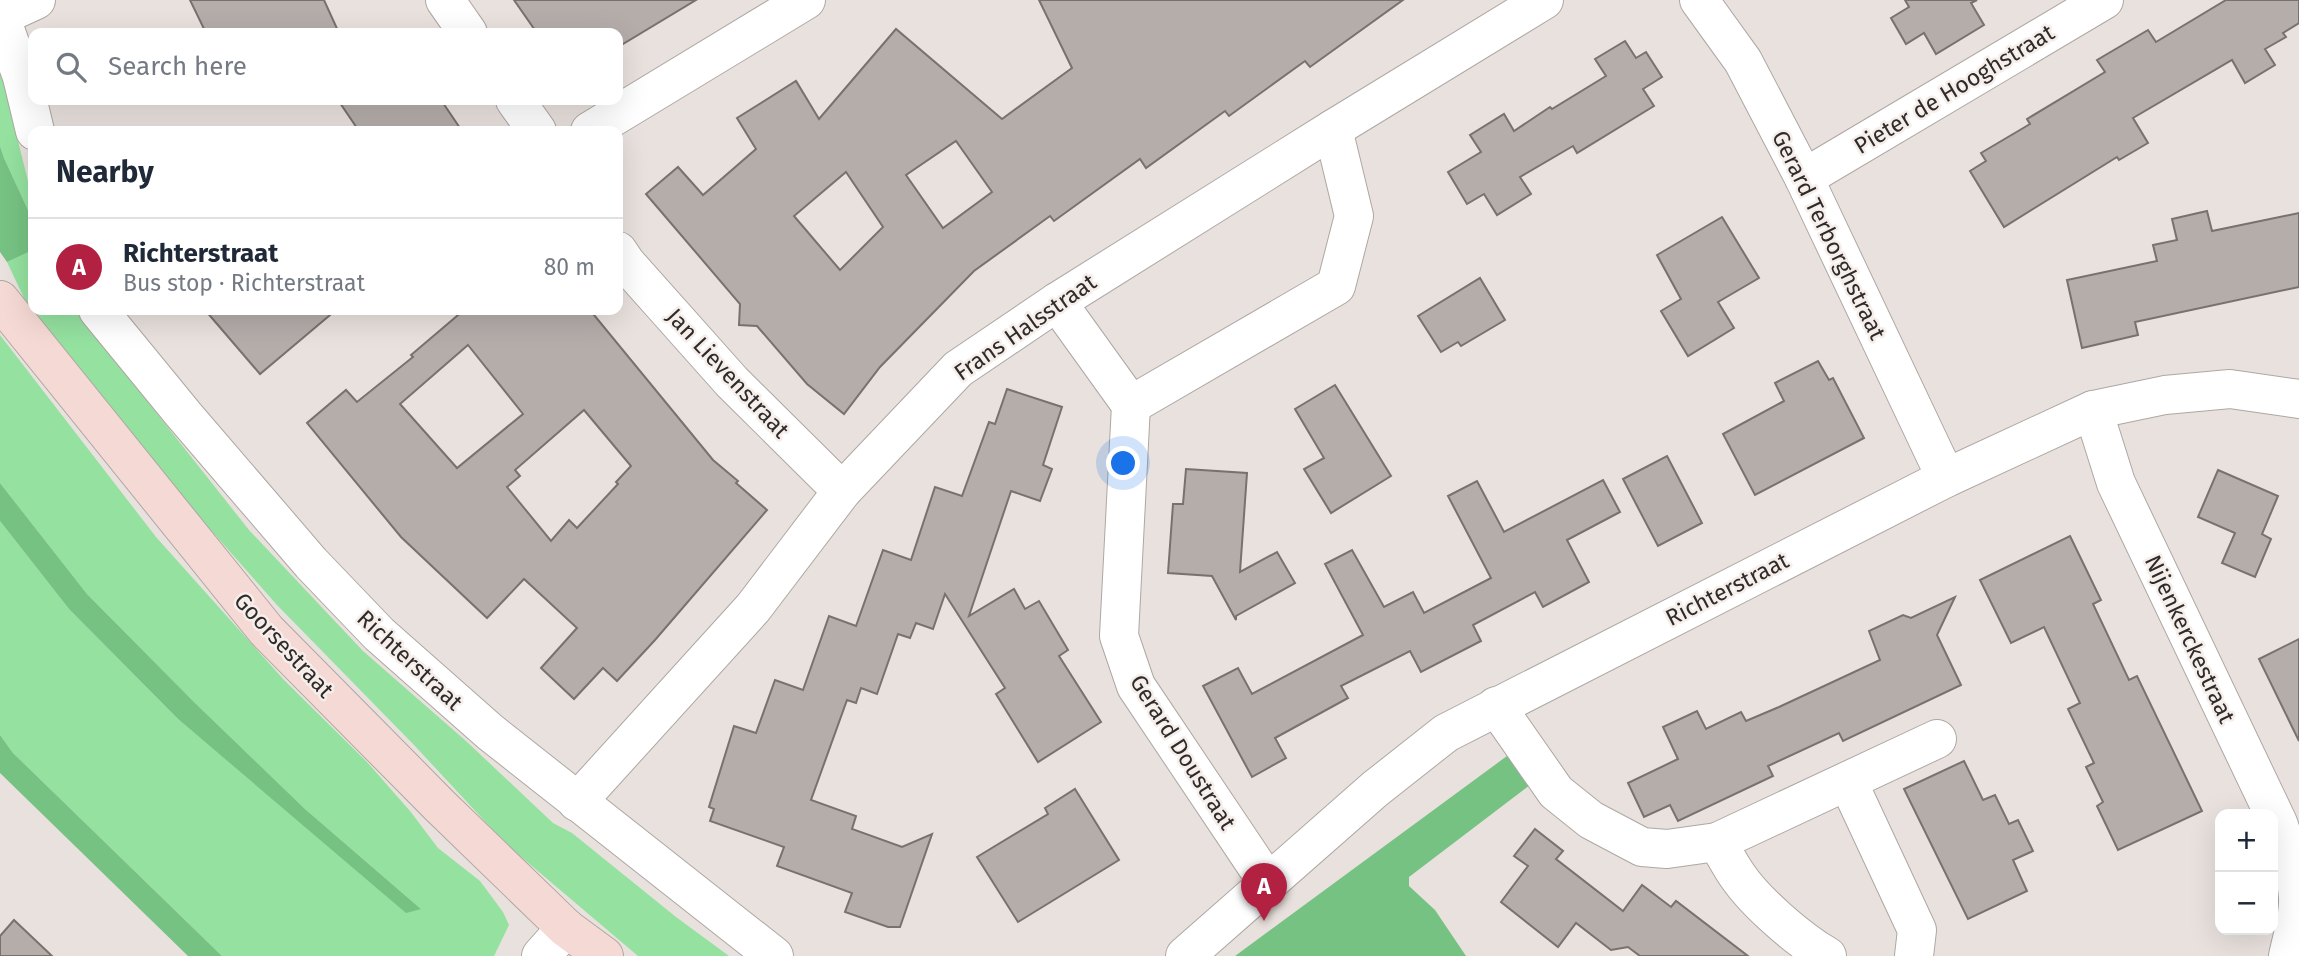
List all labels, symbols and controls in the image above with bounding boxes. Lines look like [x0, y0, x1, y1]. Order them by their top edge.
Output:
street label: Pieter de Hooghstraat [1849, 18, 2060, 160]
search box [28, 28, 623, 105]
icon: search [52, 48, 90, 86]
text: Search here [108, 51, 247, 82]
street label: Gerard Terborghstraat [1766, 126, 1892, 345]
text: Nearby [56, 154, 154, 190]
text: Richterstraat [123, 238, 278, 269]
text: A [72, 253, 86, 281]
text: 80 m [544, 253, 595, 281]
street label: Frans Halsstraat [949, 267, 1102, 386]
text: Bus stop · Richterstraat [123, 269, 365, 297]
street label: Jan Lievenstraat [661, 302, 796, 444]
your location [1106, 446, 1140, 480]
street label: Richterstraat [1661, 546, 1794, 632]
street label: Nijenkerckestraat [2139, 550, 2242, 728]
street label: Goorsestraat [228, 587, 340, 704]
street label: Richterstraat [351, 604, 469, 716]
street label: Gerard Doustraat [1124, 669, 1242, 835]
map controls [2215, 809, 2278, 935]
button: + [2215, 809, 2278, 872]
pin: A [1241, 863, 1287, 921]
button: − [2215, 872, 2278, 935]

